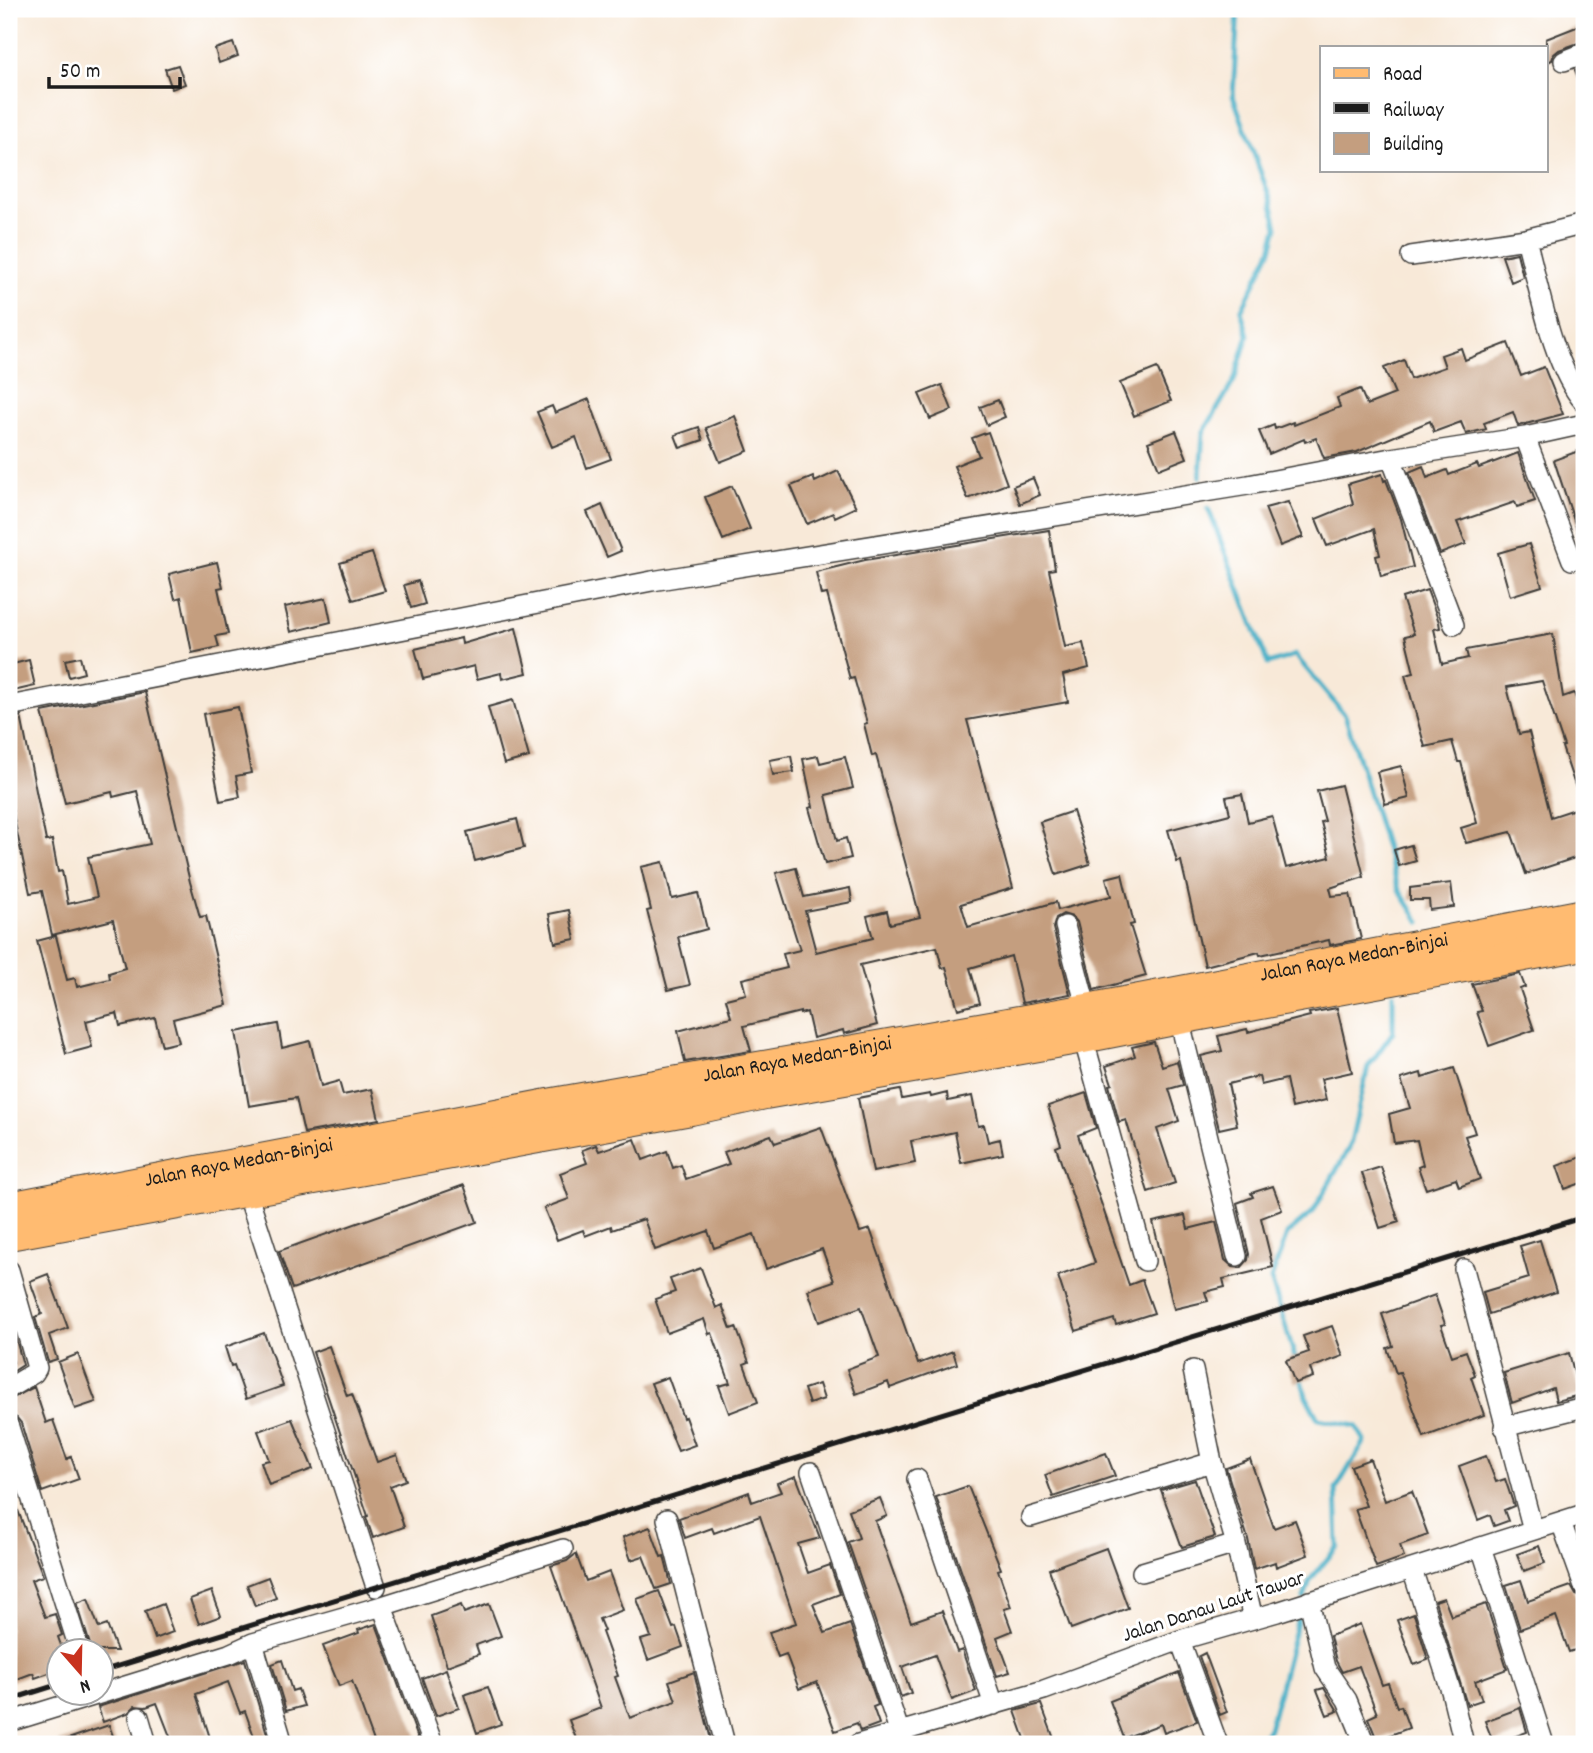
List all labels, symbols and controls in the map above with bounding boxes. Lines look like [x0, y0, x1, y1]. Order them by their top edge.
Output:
scale bar [49, 46, 180, 90]
legend [1320, 46, 1548, 172]
text: 50 m [60, 58, 100, 88]
text: Road [1383, 61, 1422, 91]
text: Railway [1383, 97, 1444, 127]
text: Building [1383, 131, 1443, 161]
street label: Jalan Raya Medan-Binjai [1257, 926, 1451, 992]
street label: Jalan Raya Medan-Binjai [701, 1030, 894, 1092]
street label: Jalan Raya Medan-Binjai [142, 1131, 336, 1197]
street label: Jalan Danau Laut Tawar [1119, 1564, 1309, 1652]
north arrow [46, 1638, 116, 1708]
text: N [76, 1670, 94, 1699]

